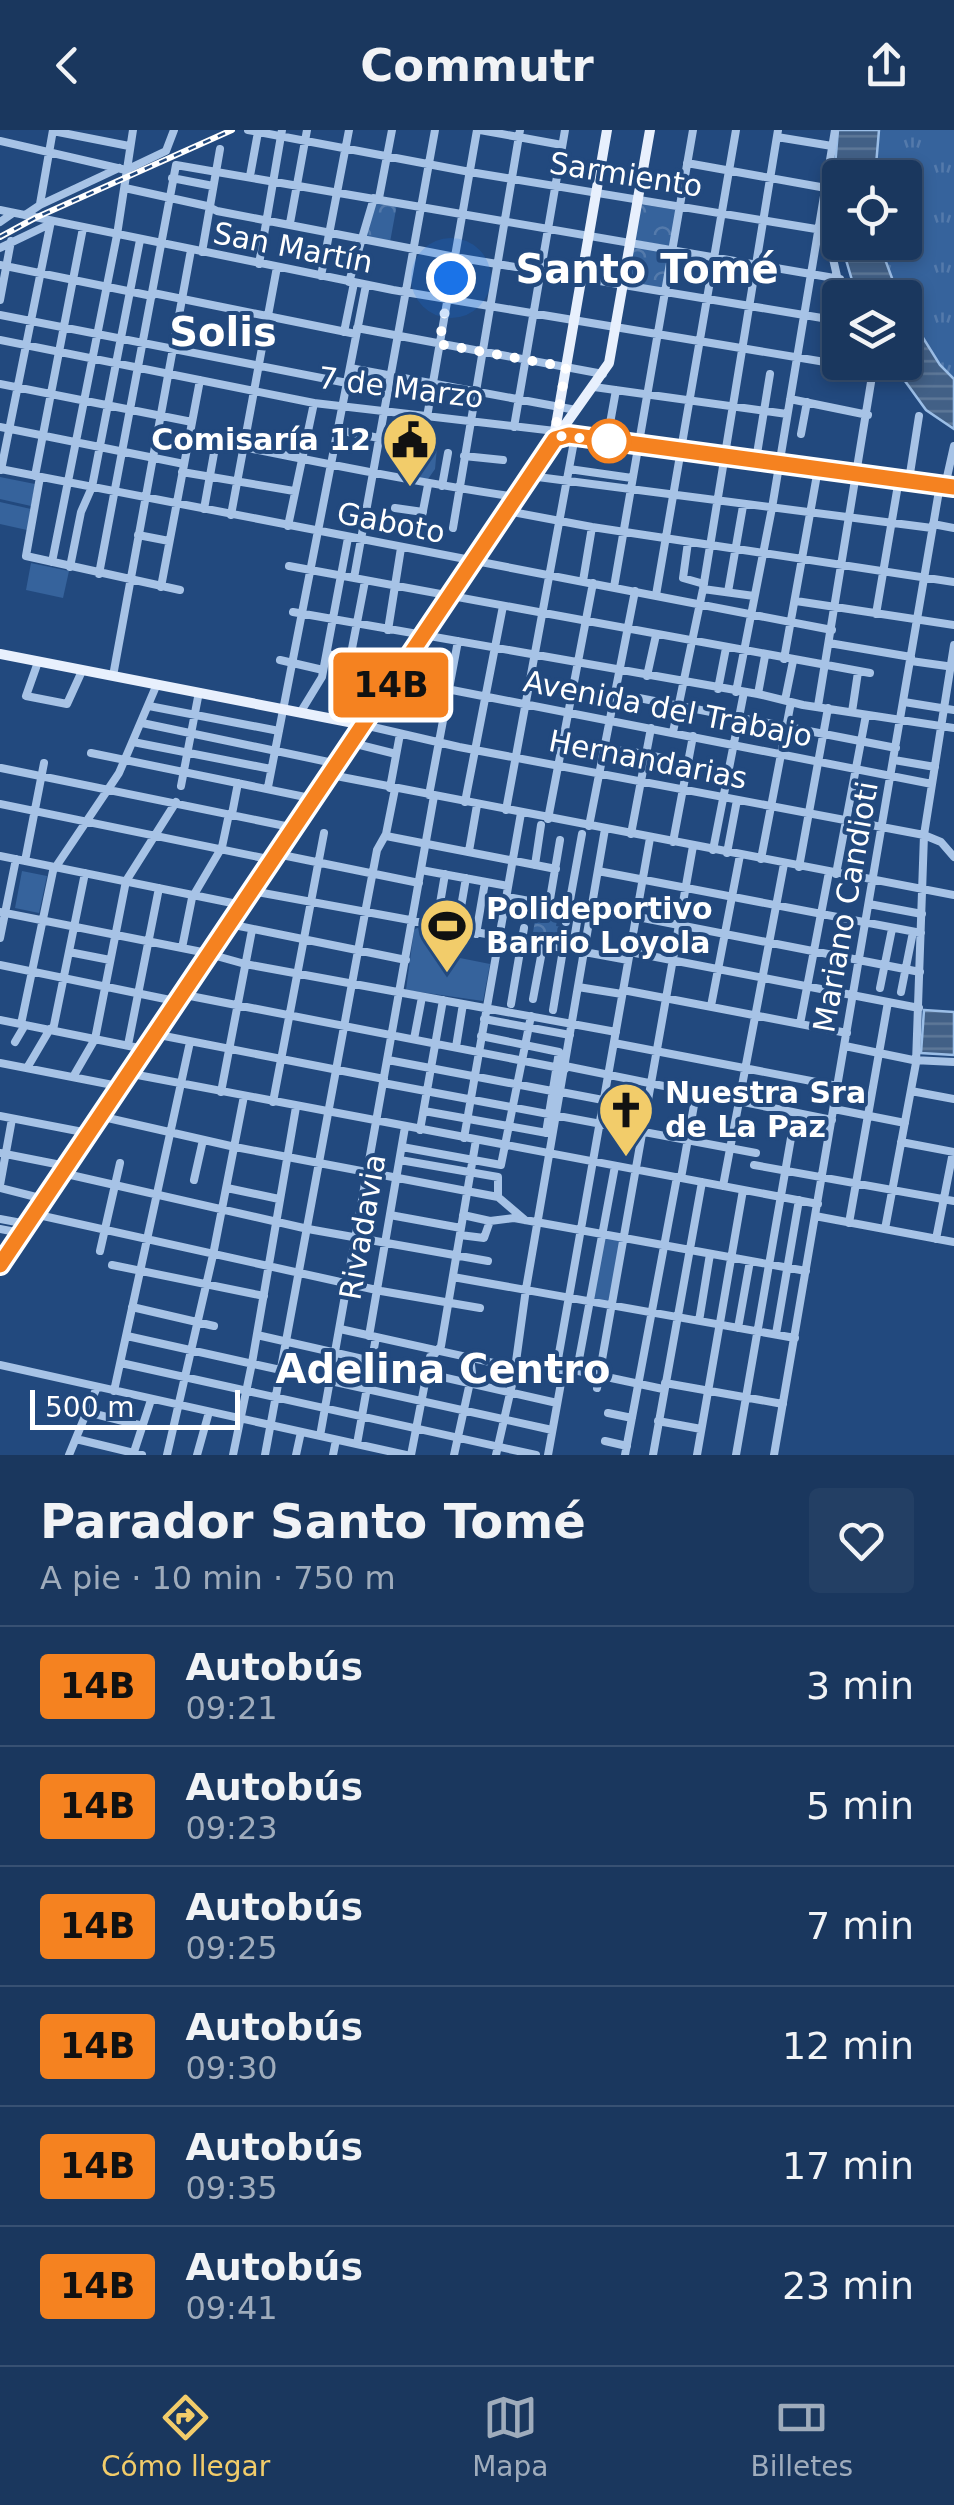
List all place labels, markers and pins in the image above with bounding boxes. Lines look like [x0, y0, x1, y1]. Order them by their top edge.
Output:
public building icon: Comisaría 12 [380, 410, 440, 489]
unlabelled marker [588, 420, 630, 462]
place label: Comisaría 12 [151, 422, 371, 457]
place label: Polideportivo Barrio Loyola [486, 891, 713, 960]
sports icon: Polideportivo Barrio Loyola [417, 896, 477, 975]
place label: Nuestra Sra de La Paz [665, 1075, 866, 1144]
church icon: Nuestra Sra de La Paz [596, 1080, 656, 1159]

